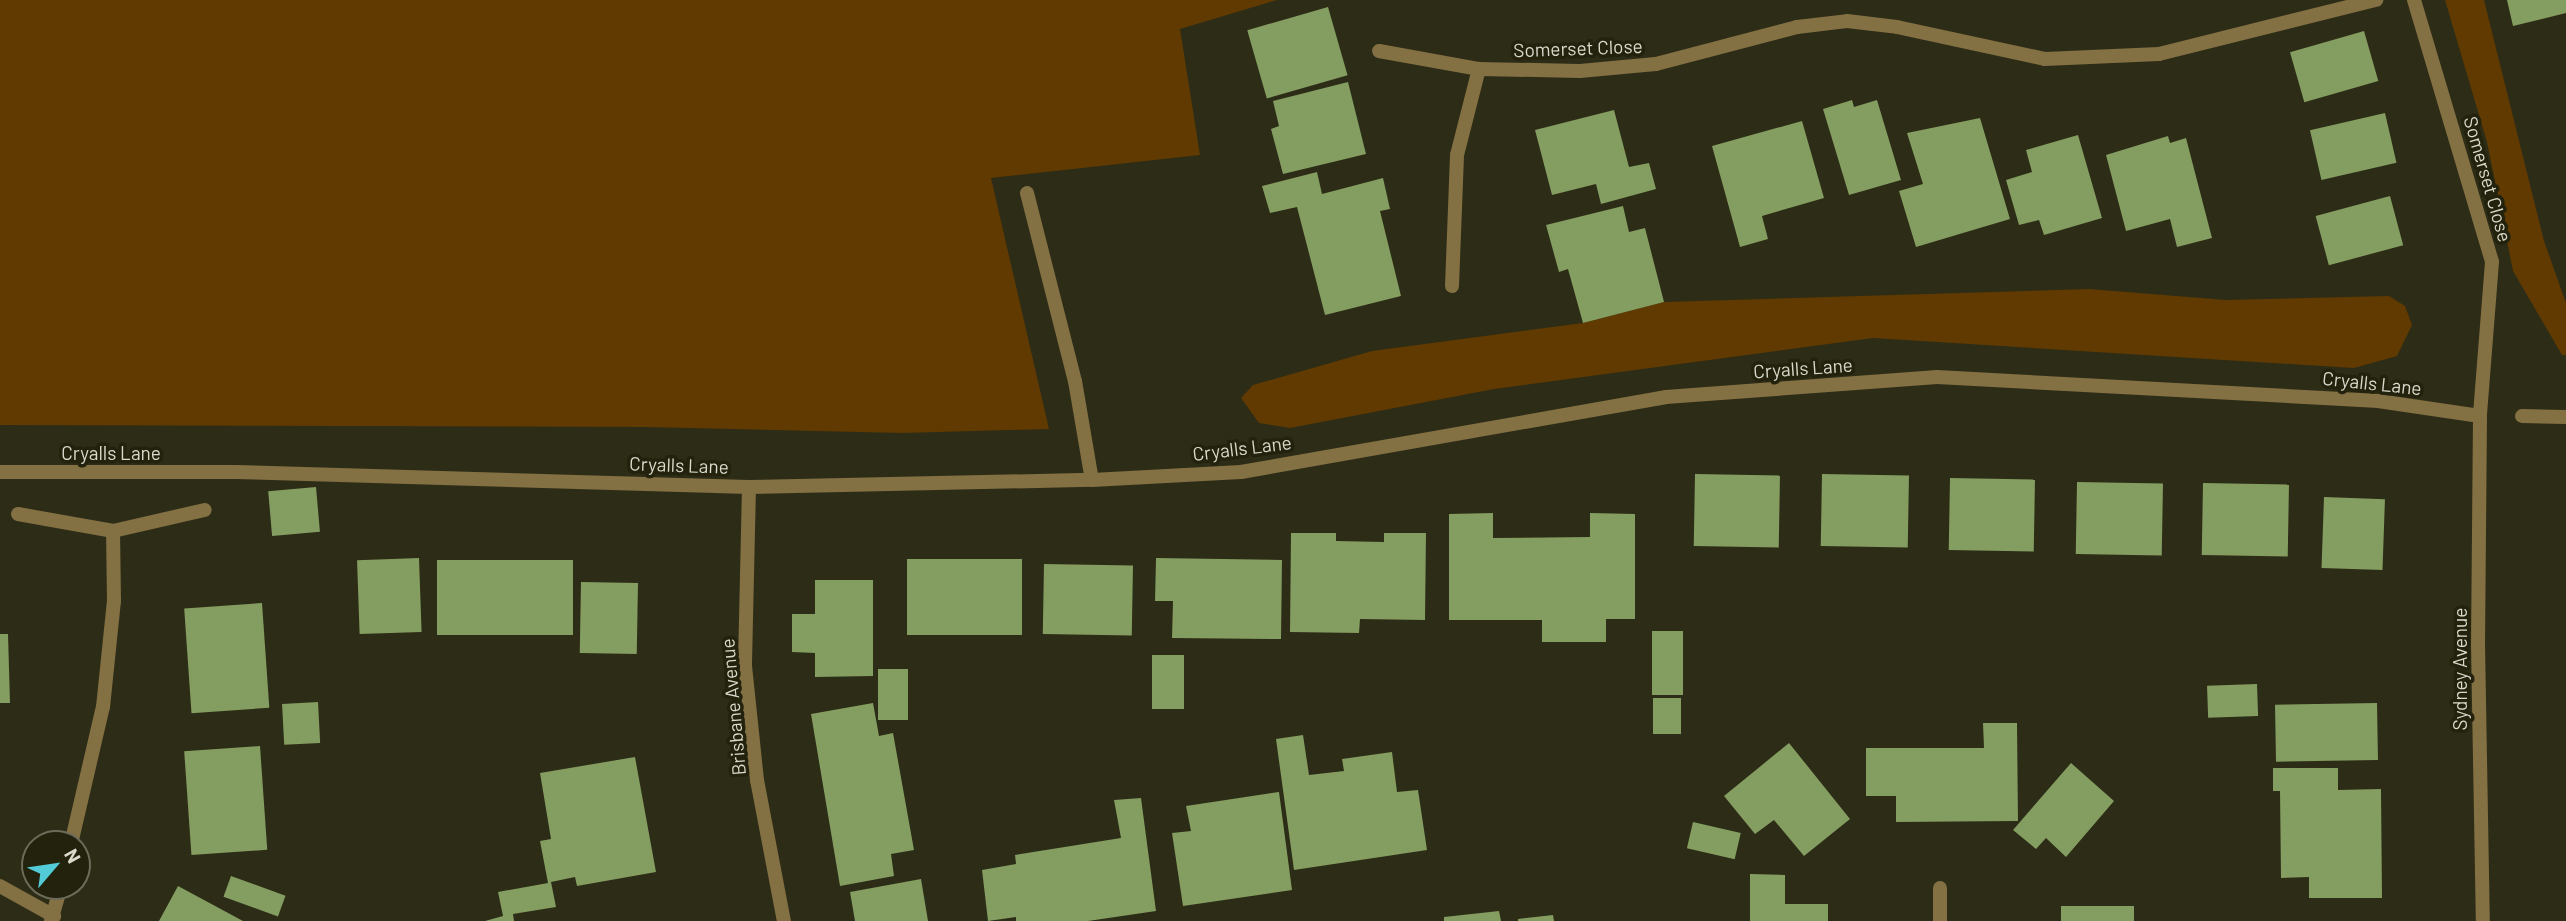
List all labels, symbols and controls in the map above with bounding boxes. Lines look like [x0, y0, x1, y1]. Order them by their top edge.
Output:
street label: Somerset Close [1513, 34, 1643, 62]
street label: Somerset Close [2459, 114, 2517, 244]
street label: Cryalls Lane [1752, 353, 1854, 383]
street label: Cryalls Lane [2321, 366, 2423, 400]
street label: Cryalls Lane [1191, 431, 1293, 465]
street label: Cryalls Lane [61, 442, 161, 464]
street label: Cryalls Lane [629, 452, 729, 478]
street label: Sydney Avenue [2449, 608, 2471, 730]
street label: Brisbane Avenue [716, 638, 750, 776]
north arrow [21, 830, 91, 900]
text: N [60, 844, 86, 867]

